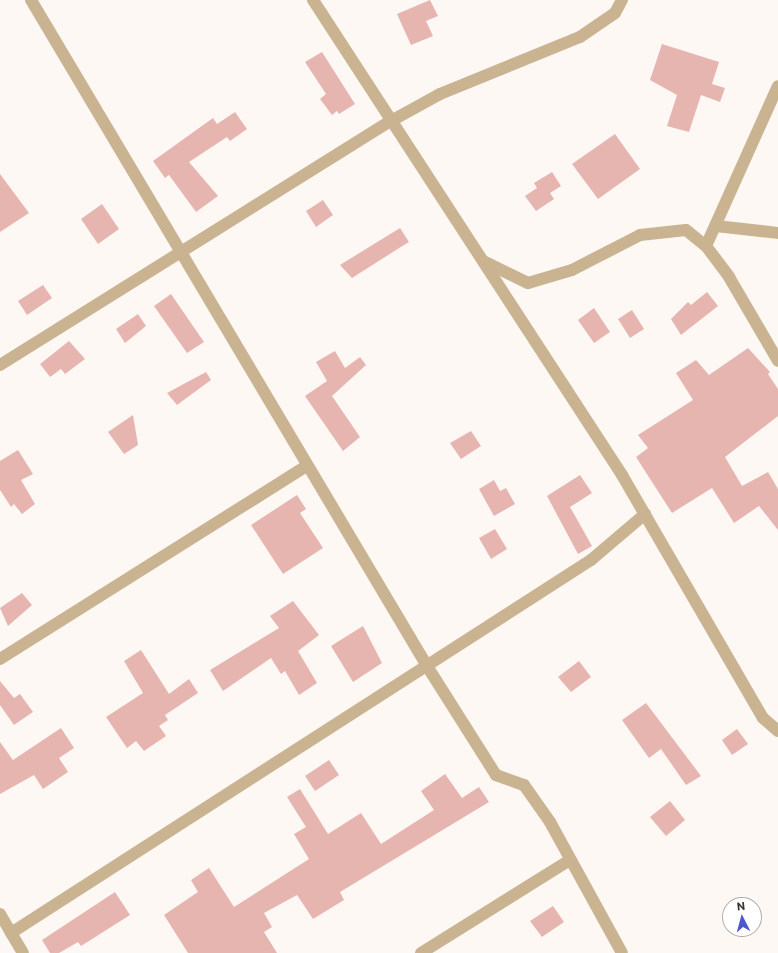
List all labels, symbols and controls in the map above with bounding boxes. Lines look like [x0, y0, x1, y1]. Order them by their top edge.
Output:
north arrow [722, 897, 762, 937]
text: N [736, 899, 746, 912]

